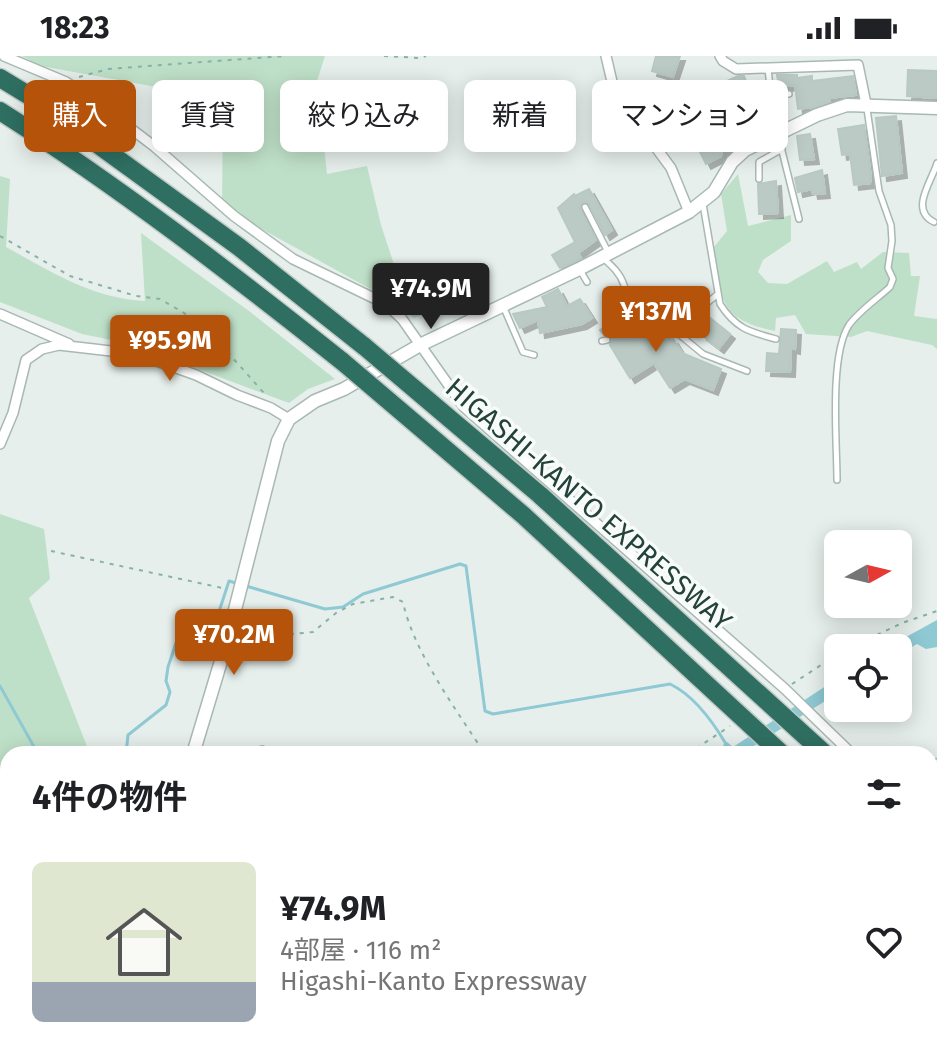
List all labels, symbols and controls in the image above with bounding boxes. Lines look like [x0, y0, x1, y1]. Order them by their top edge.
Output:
text: 18:23 [40, 10, 110, 46]
chip: 購入 [24, 80, 136, 152]
chip: 賃貸 [152, 80, 264, 152]
chip: 絞り込み [280, 80, 448, 152]
chip: 新着 [464, 80, 576, 152]
chip: マンション [592, 80, 788, 152]
pin: ¥74.9M [366, 263, 496, 331]
text: ¥74.9M [390, 273, 472, 304]
pin: ¥137M [600, 286, 712, 354]
text: ¥137M [620, 296, 692, 327]
pin: ¥95.9M [105, 315, 235, 383]
text: ¥95.9M [128, 325, 212, 356]
street label: HIGASHI-KANTO EXPRESSWAY [439, 371, 739, 638]
north arrow [824, 530, 912, 618]
map controls [824, 530, 912, 722]
pin: ¥70.2M [169, 609, 299, 677]
text: ¥70.2M [193, 619, 275, 650]
button: locate [824, 634, 912, 722]
icon: filters [862, 772, 906, 816]
text: 4件の物件 [32, 777, 187, 818]
text: ¥74.9M [280, 888, 386, 929]
icon: home [96, 894, 192, 990]
icon: heart [862, 920, 906, 964]
text: 4部屋 · 116 m² [280, 935, 441, 966]
text: Higashi-Kanto Expressway [280, 966, 587, 997]

